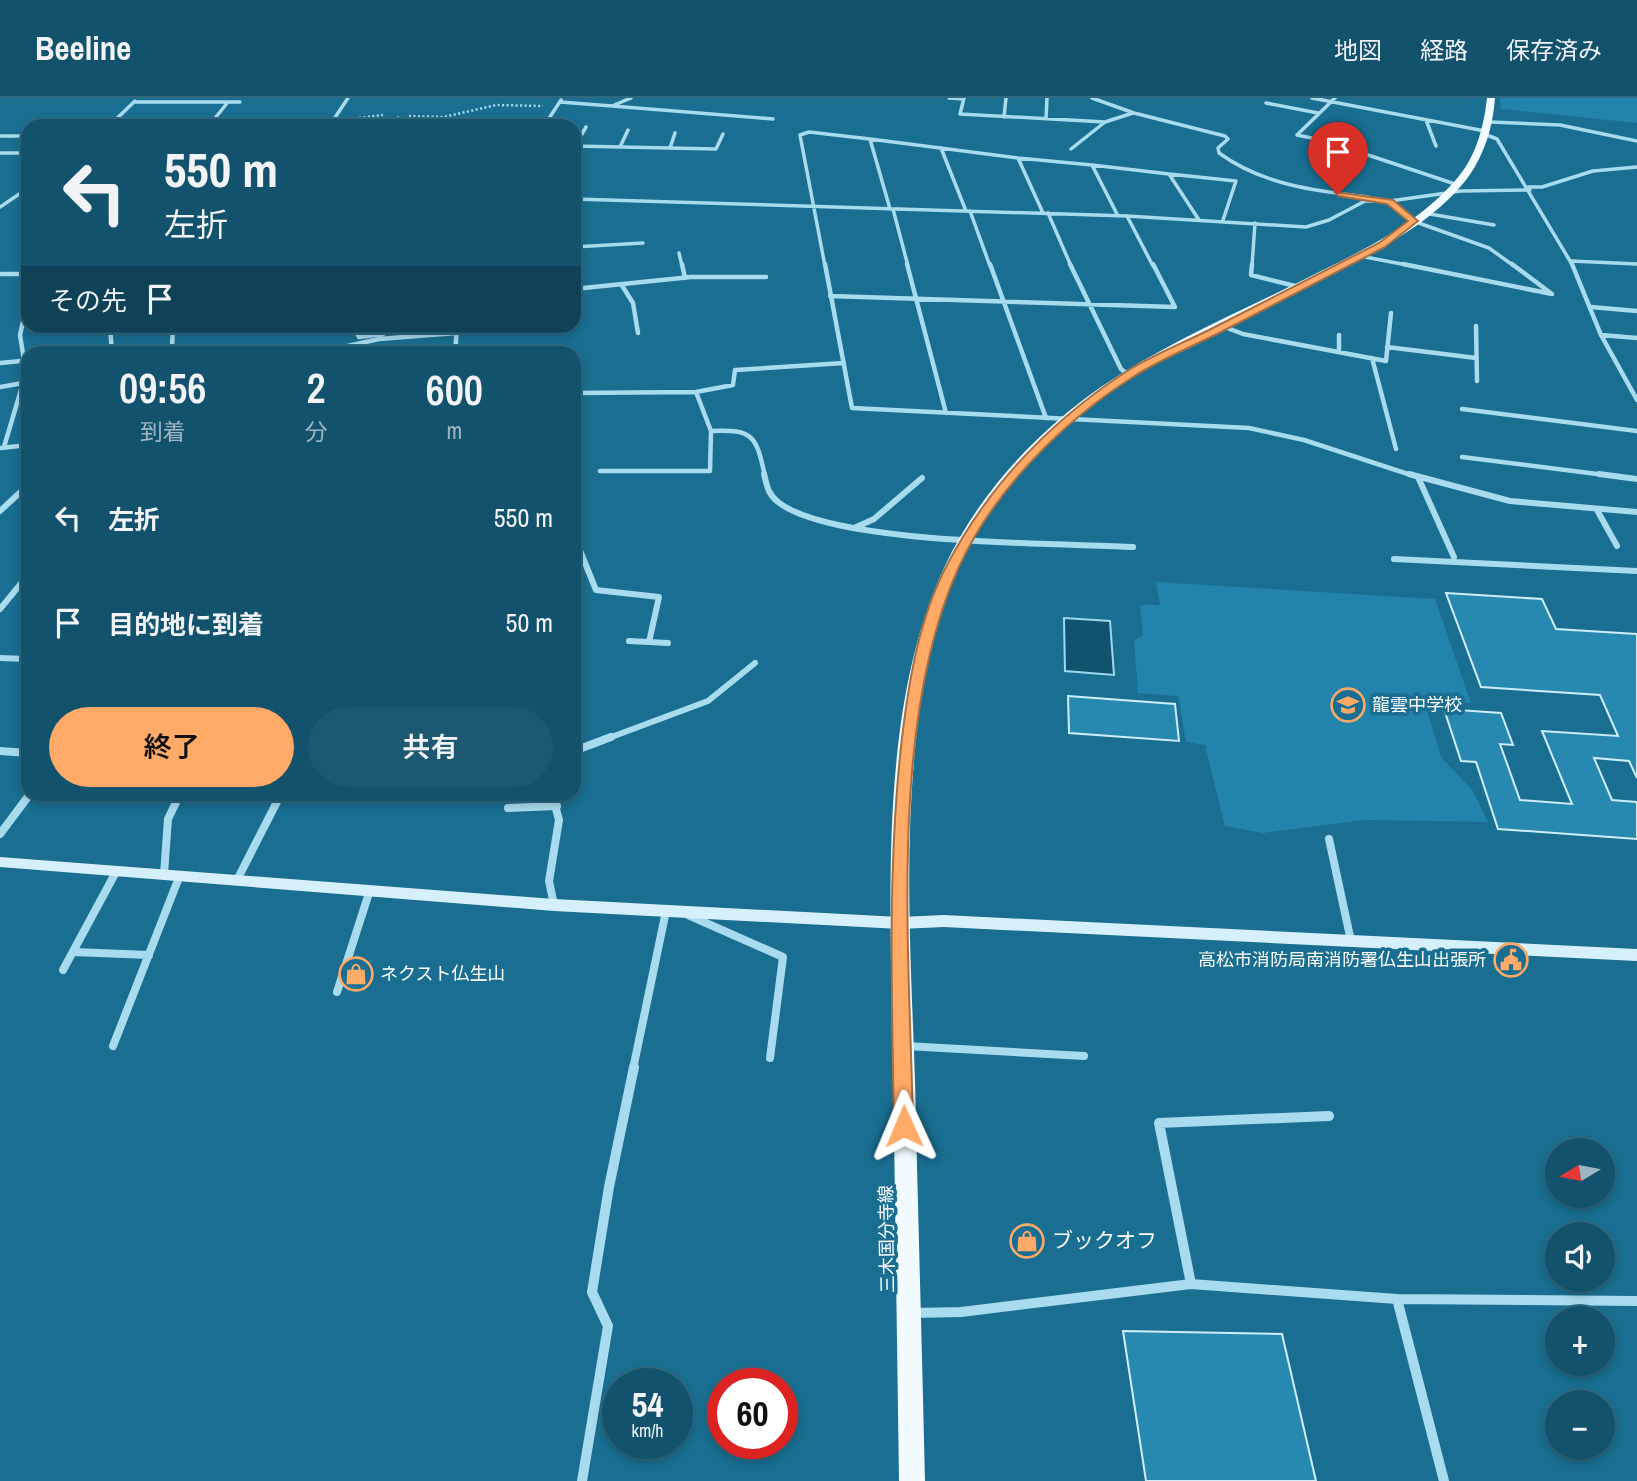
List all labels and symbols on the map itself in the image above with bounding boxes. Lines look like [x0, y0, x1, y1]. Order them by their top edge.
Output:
pin [1308, 122, 1368, 194]
school or university icon: 龍雲中学校 [1329, 686, 1367, 724]
place label: 龍雲中学校 [1372, 692, 1462, 717]
public building icon: 高松市消防局南消防署仏生山出張所 [1492, 941, 1530, 979]
place label: 高松市消防局南消防署仏生山出張所 [1198, 947, 1486, 972]
shop icon: ネクスト仏生山 [337, 955, 375, 993]
place label: ネクスト仏生山 [380, 961, 505, 986]
position arrow [867, 1089, 941, 1163]
north arrow [1545, 1138, 1615, 1208]
street label: 三木国分寺線 [873, 1185, 900, 1293]
shop icon: ブックオフ [1008, 1222, 1046, 1260]
place label: ブックオフ [1052, 1226, 1157, 1255]
speed limit sign: 60 [707, 1368, 798, 1459]

